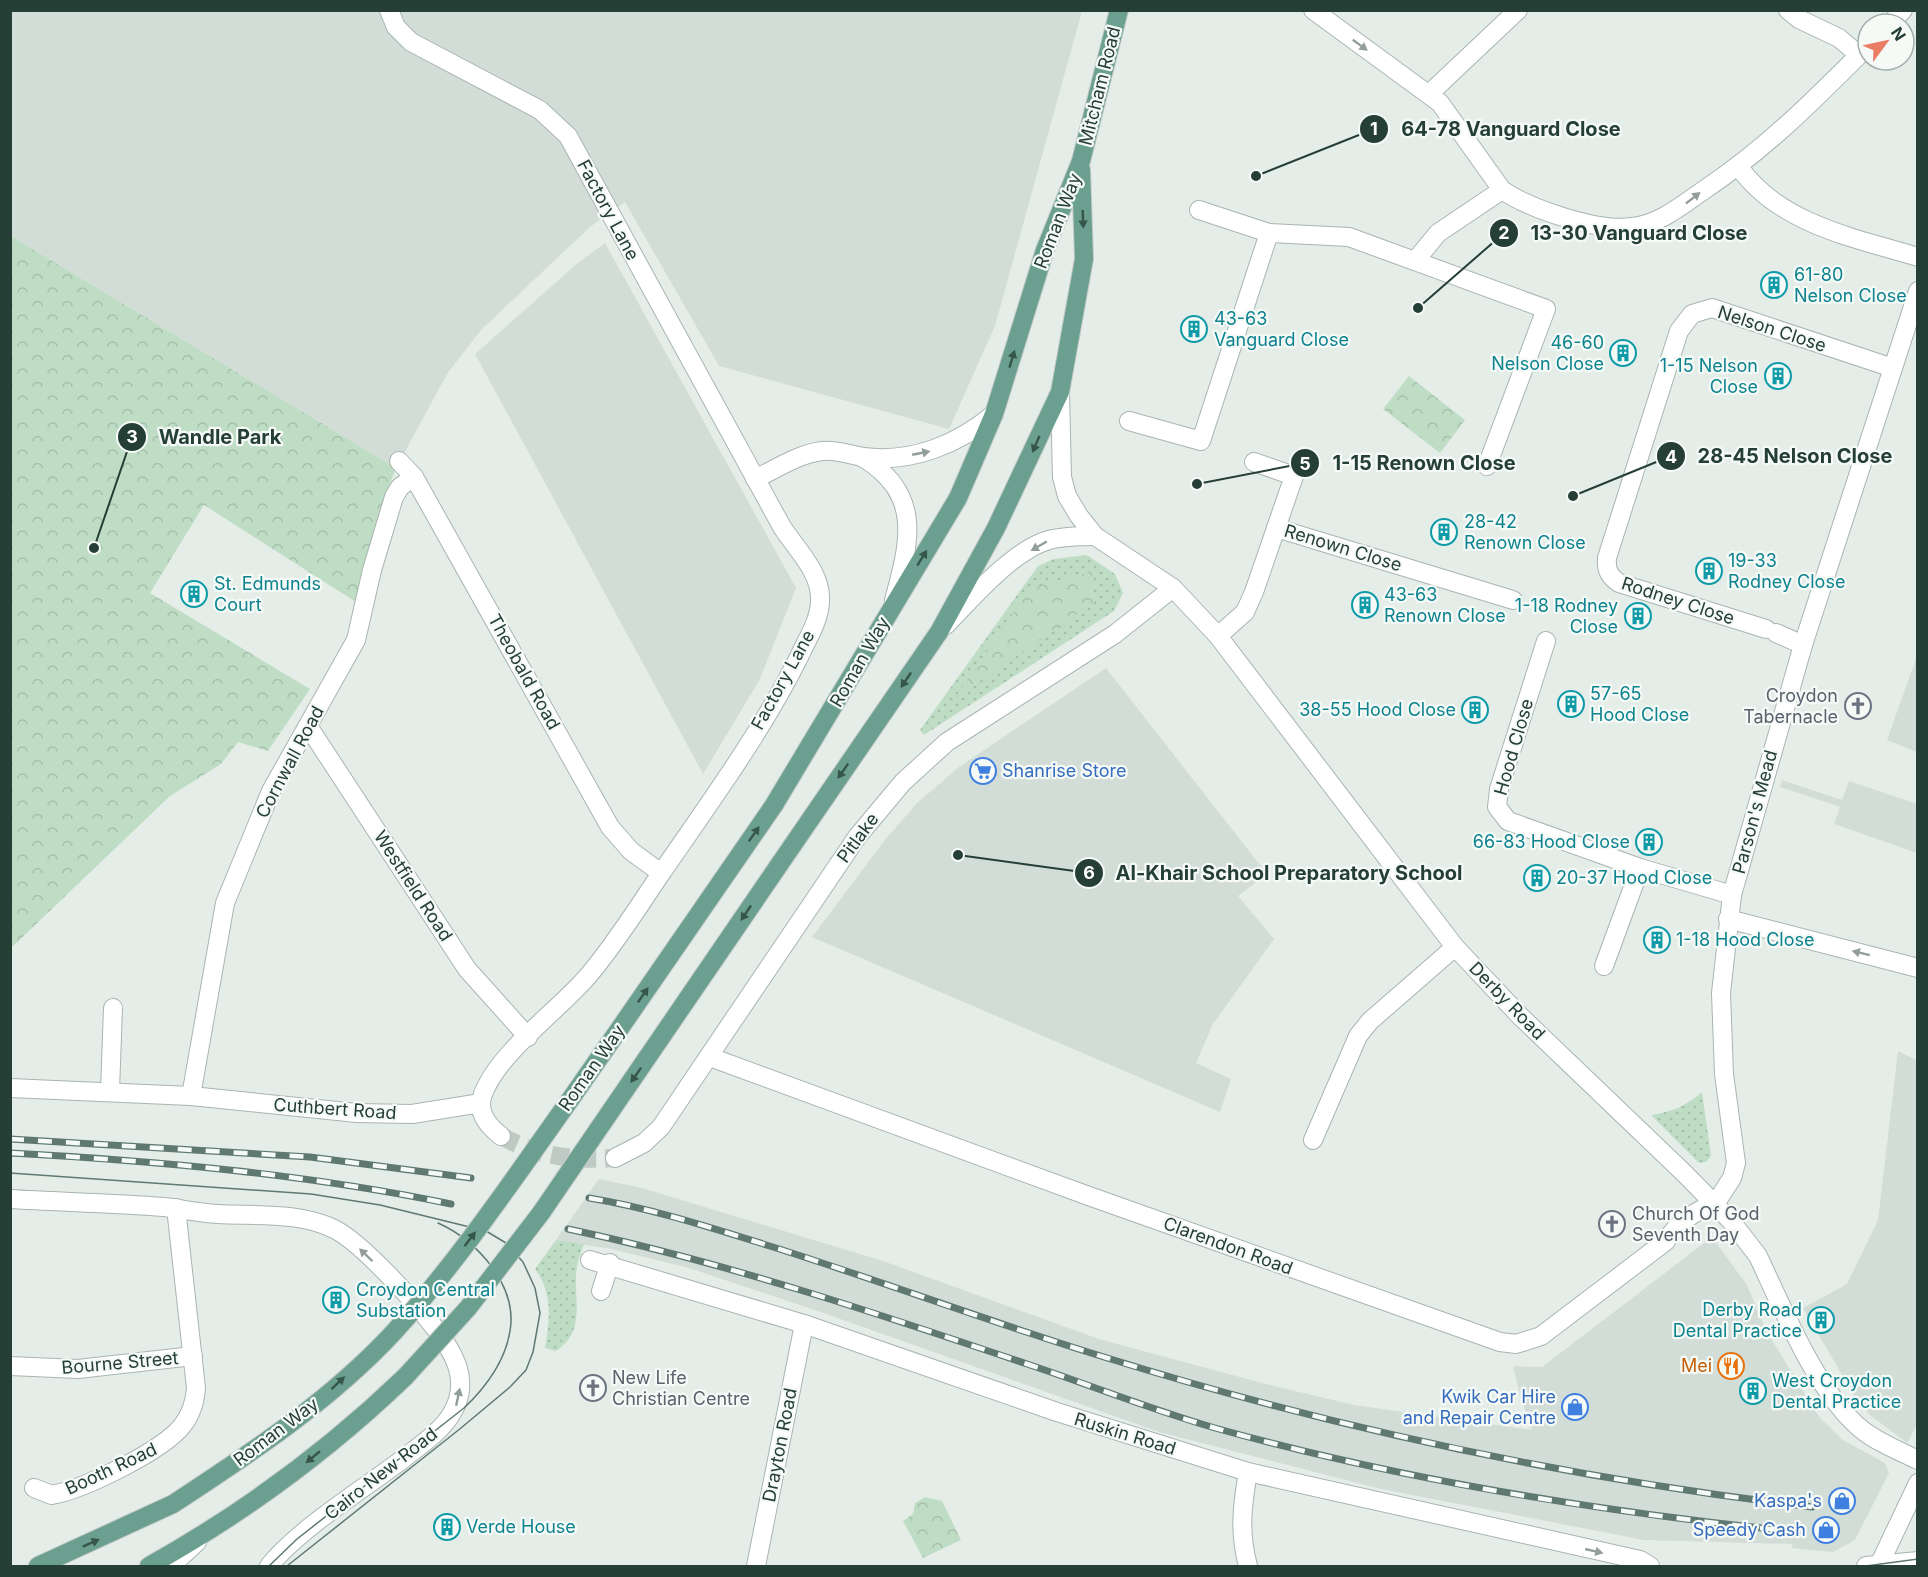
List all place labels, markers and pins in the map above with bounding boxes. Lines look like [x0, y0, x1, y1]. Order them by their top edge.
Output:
callout: 64-78 Vanguard Close [1359, 110, 1633, 148]
callout: 13-30 Vanguard Close [1489, 214, 1760, 252]
place label: 61-80 Nelson Close [1794, 264, 1907, 306]
building icon: 61-80 Nelson Close [1759, 270, 1789, 300]
place label: 43-63 Vanguard Close [1214, 308, 1349, 350]
building icon: 43-63 Vanguard Close [1179, 314, 1209, 344]
place label: 46-60 Nelson Close [1491, 332, 1604, 374]
building icon: 46-60 Nelson Close [1608, 338, 1638, 368]
place label: 1-15 Nelson Close [1660, 355, 1758, 397]
building icon: 1-15 Nelson Close [1763, 361, 1793, 391]
callout: Wandle Park [117, 418, 293, 456]
callout: 28-45 Nelson Close [1656, 437, 1904, 475]
callout: 1-15 Renown Close [1290, 444, 1527, 482]
place label: 28-42 Renown Close [1464, 511, 1586, 553]
building icon: 28-42 Renown Close [1429, 517, 1459, 547]
place label: 19-33 Rodney Close [1728, 550, 1845, 592]
building icon: 19-33 Rodney Close [1694, 556, 1724, 586]
place label: St. Edmunds Court [214, 573, 321, 615]
building icon: St. Edmunds Court [179, 579, 209, 609]
place label: 43-63 Renown Close [1384, 584, 1506, 626]
building icon: 43-63 Renown Close [1350, 590, 1380, 620]
place label: 1-18 Rodney Close [1515, 595, 1618, 637]
building icon: 1-18 Rodney Close [1623, 601, 1653, 631]
place label: 57-65 Hood Close [1590, 683, 1689, 725]
place label: Croydon Tabernacle [1743, 685, 1838, 727]
building icon: 57-65 Hood Close [1556, 689, 1586, 719]
church icon: Croydon Tabernacle [1843, 691, 1873, 721]
building icon: 38-55 Hood Close [1460, 695, 1490, 725]
place label: 38-55 Hood Close [1299, 699, 1456, 720]
supermarket icon: Shanrise Store [968, 756, 998, 786]
place label: Shanrise Store [1002, 760, 1126, 781]
building icon: 66-83 Hood Close [1634, 827, 1664, 857]
place label: 66-83 Hood Close [1473, 831, 1630, 852]
callout: Al-Khair School Preparatory School [1074, 854, 1475, 892]
building icon: 20-37 Hood Close [1522, 863, 1552, 893]
place label: 20-37 Hood Close [1556, 867, 1712, 888]
building icon: 1-18 Hood Close [1642, 925, 1672, 955]
place label: 1-18 Hood Close [1676, 929, 1814, 950]
place label: Church Of God Seventh Day [1632, 1203, 1760, 1245]
church icon: Church Of God Seventh Day [1597, 1209, 1627, 1239]
place label: Croydon Central Substation [356, 1279, 495, 1321]
building icon: Croydon Central Substation [321, 1285, 351, 1315]
place label: Derby Road Dental Practice [1673, 1299, 1802, 1341]
building icon: Derby Road Dental Practice [1806, 1305, 1836, 1335]
restaurant icon: Mei [1716, 1351, 1746, 1381]
place label: Mei [1681, 1355, 1712, 1376]
place label: New Life Christian Centre [612, 1367, 750, 1409]
place label: West Croydon Dental Practice [1772, 1370, 1901, 1412]
church icon: New Life Christian Centre [578, 1373, 608, 1403]
building icon: West Croydon Dental Practice [1738, 1376, 1768, 1406]
place label: Kwik Car Hire and Repair Centre [1403, 1386, 1556, 1428]
shop icon: Kwik Car Hire and Repair Centre [1560, 1392, 1590, 1422]
shop icon: Kaspa's [1827, 1486, 1857, 1516]
place label: Kaspa's [1754, 1490, 1822, 1511]
building icon: Verde House [432, 1512, 462, 1542]
shop icon: Speedy Cash [1811, 1515, 1841, 1545]
place label: Verde House [466, 1516, 576, 1537]
place label: Speedy Cash [1693, 1519, 1806, 1540]

